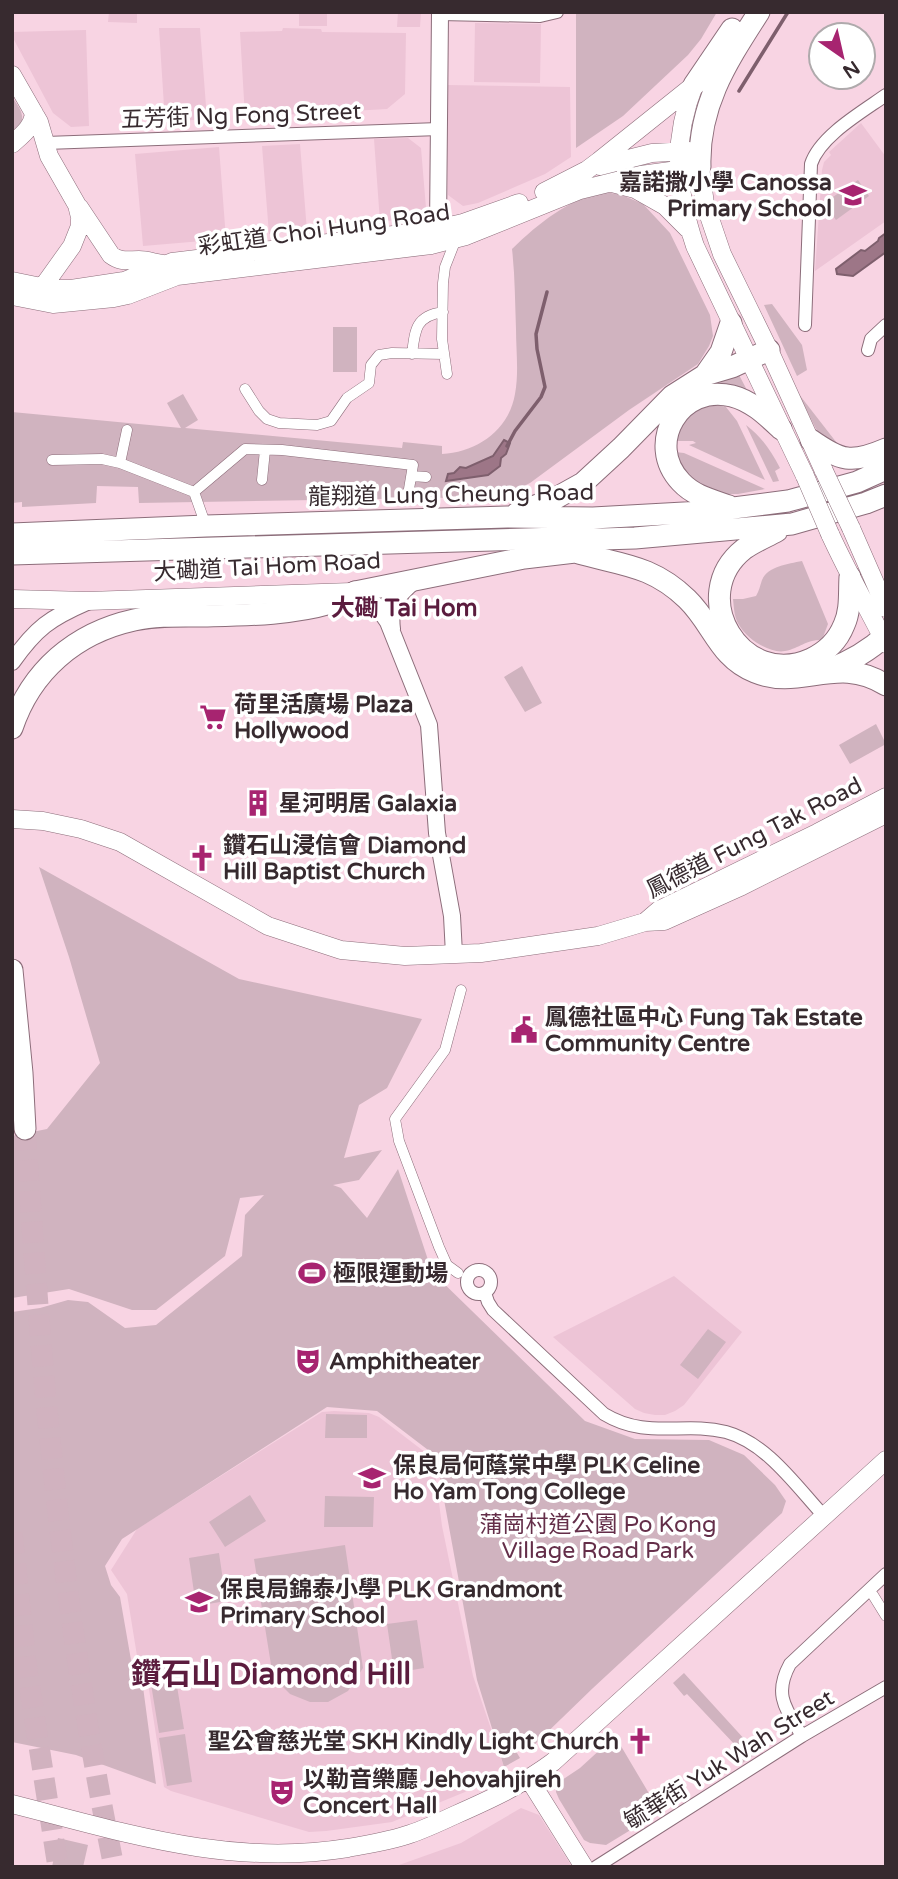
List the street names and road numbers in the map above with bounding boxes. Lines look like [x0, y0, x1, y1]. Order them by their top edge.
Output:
street label: 五芳街 Ng Fong Street [120, 98, 362, 134]
street label: 彩虹道 Choi Hung Road [196, 198, 452, 262]
street label: 龍翔道 Lung Cheung Road [308, 479, 594, 511]
street label: 大磡道 Tai Hom Road [153, 547, 381, 587]
street label: 鳳德道 Fung Tak Road [642, 771, 867, 904]
street label: 毓華街 Yuk Wah Street [620, 1684, 840, 1836]

